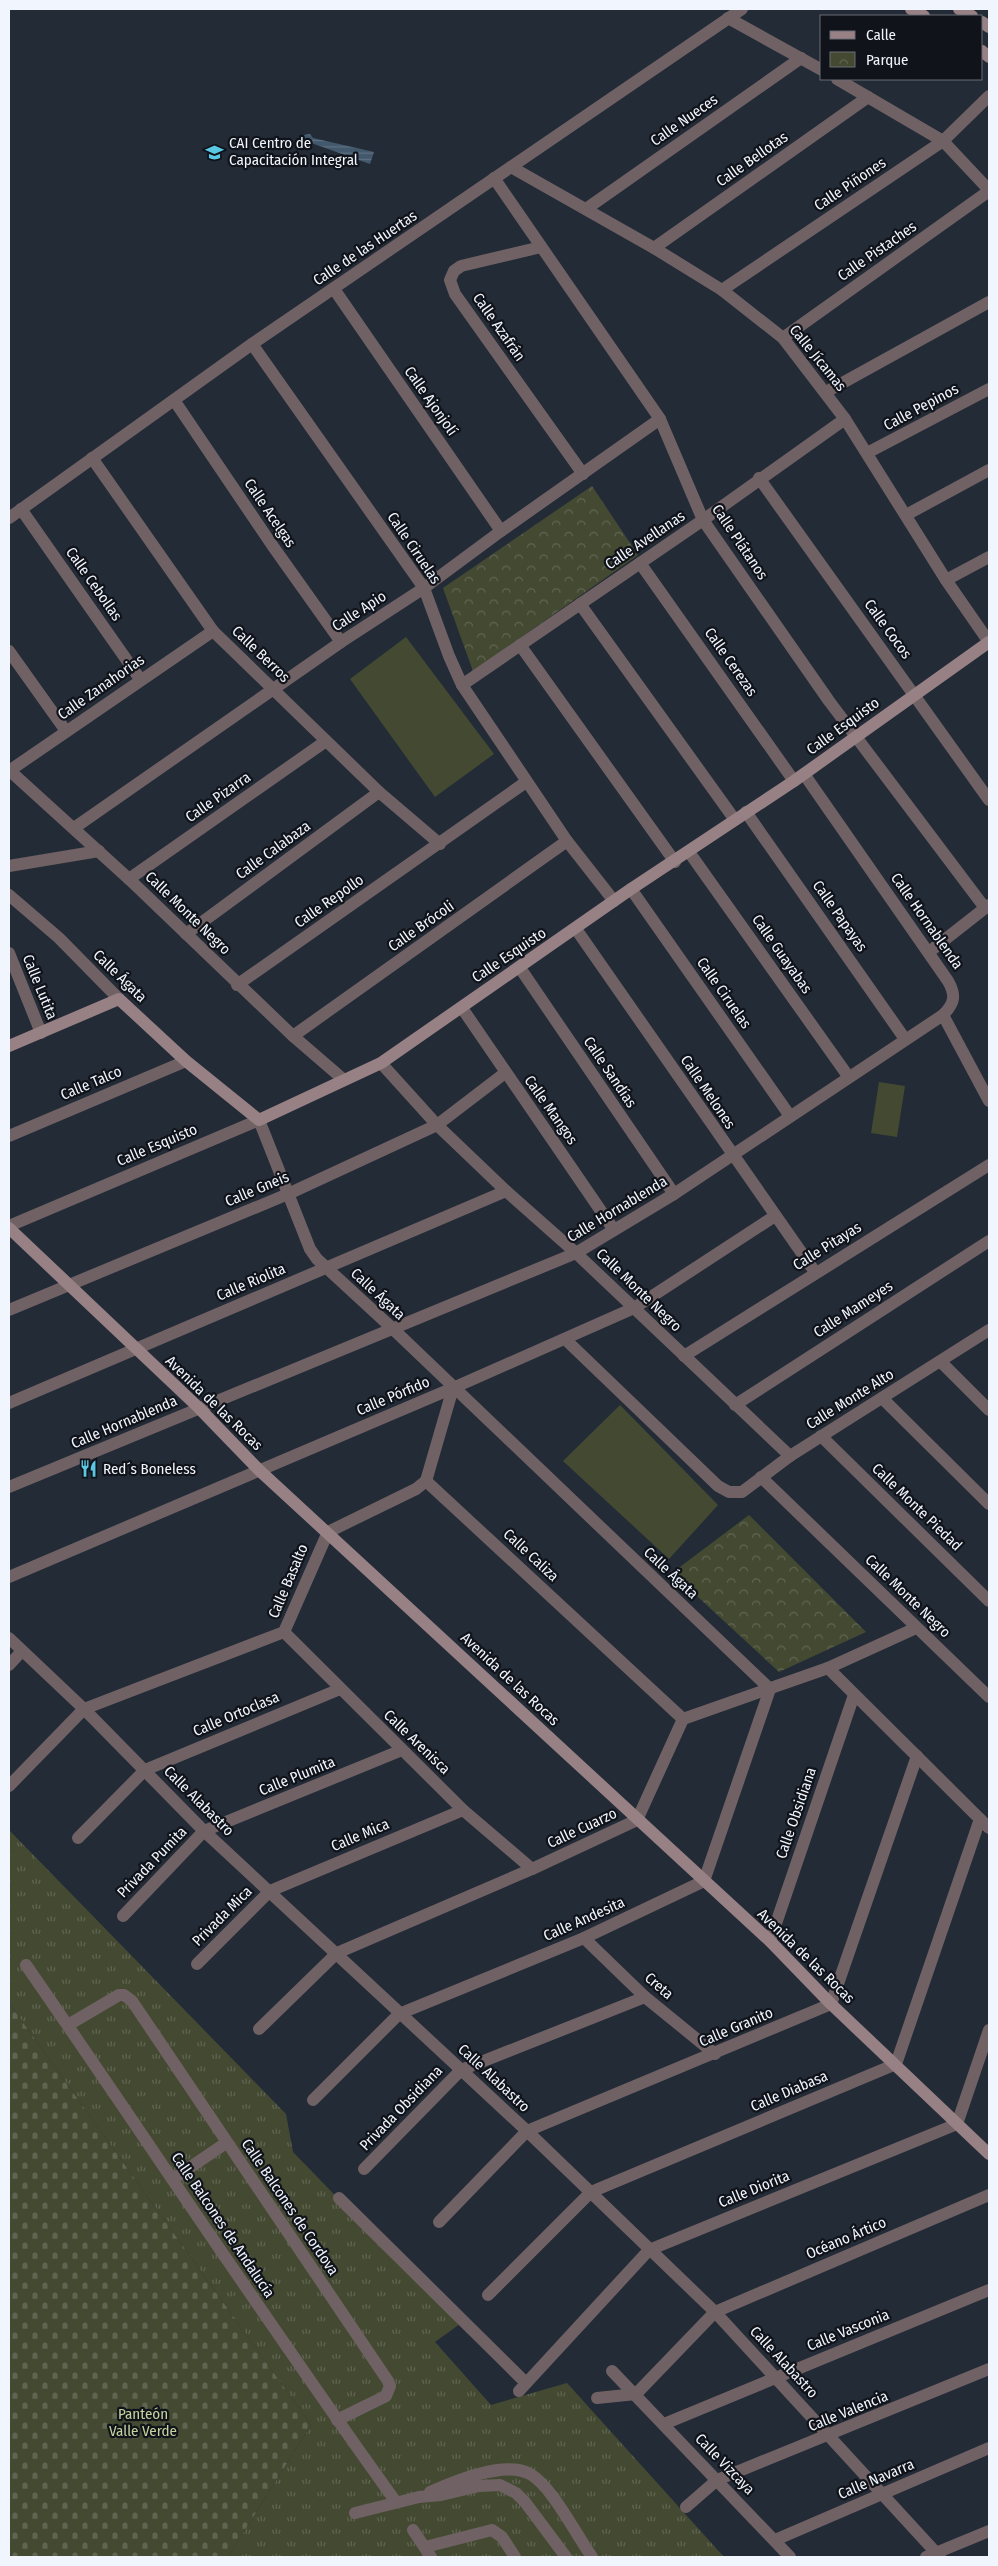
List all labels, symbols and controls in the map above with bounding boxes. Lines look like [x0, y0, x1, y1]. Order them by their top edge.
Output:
legend [820, 15, 983, 80]
text: Calle [866, 26, 896, 44]
text: Parque [866, 51, 909, 69]
street label: Calle Nueces [647, 90, 721, 150]
street label: Calle Bellotas [713, 128, 791, 190]
place label: CAI Centro de Capacitación Integral [229, 134, 358, 169]
school or university icon: CAI Centro de Capacitación Integral [205, 142, 225, 162]
street label: Calle Piñones [811, 153, 889, 215]
street label: Calle de las Huertas [310, 207, 420, 289]
street label: Calle Pistaches [834, 217, 920, 285]
street label: Calle Azafrán [469, 289, 529, 365]
street label: Calle Jícamas [786, 321, 850, 395]
street label: Calle Ajonjolí [401, 363, 462, 439]
street label: Calle Pepinos [880, 380, 962, 434]
street label: Calle Acelgas [240, 475, 300, 551]
street label: Calle Plátanos [708, 501, 772, 583]
street label: Calle Avellanas [602, 507, 688, 573]
street label: Calle Ciruelas [383, 509, 445, 587]
street label: Calle Cebollas [62, 544, 126, 624]
street label: Calle Apio [329, 587, 390, 635]
street label: Calle Cocos [860, 596, 916, 662]
street label: Calle Berros [228, 622, 294, 686]
street label: Calle Cerezas [701, 624, 761, 700]
street label: Calle Zanahorias [54, 651, 148, 723]
street label: Calle Esquisto [803, 694, 883, 758]
street label: Calle Pizarra [182, 768, 254, 826]
street label: Calle Calabaza [232, 817, 314, 883]
street label: Calle Monte Negro [142, 868, 235, 958]
street label: Calle Hornablenda [887, 869, 967, 973]
street label: Calle Repollo [291, 871, 367, 931]
street label: Calle Papayas [809, 877, 871, 955]
street label: Calle Brócoli [385, 897, 457, 955]
street label: Calle Guayabas [748, 911, 816, 997]
street label: Calle Esquisto [469, 924, 550, 986]
street label: Calle Ágata [89, 946, 151, 1006]
street label: Calle Lutita [19, 952, 61, 1022]
street label: Calle Ciruelas [693, 954, 755, 1032]
street label: Calle Sandías [580, 1033, 640, 1111]
street label: Calle Melones [677, 1052, 739, 1132]
street label: Calle Talco [58, 1062, 124, 1104]
street label: Calle Mangos [521, 1072, 581, 1148]
street label: Calle Esquisto [114, 1120, 200, 1170]
street label: Calle Gneis [222, 1168, 292, 1210]
street label: Calle Hornablenda [564, 1172, 670, 1246]
street label: Calle Pitayas [790, 1218, 864, 1274]
street label: Calle Monte Negro [593, 1245, 686, 1335]
street label: Calle Riolita [214, 1259, 288, 1305]
street label: Calle Ágata [347, 1264, 409, 1324]
street label: Calle Mameyes [810, 1277, 896, 1341]
street label: Avenida de las Rocas [162, 1352, 266, 1454]
street label: Calle Monte Alto [803, 1365, 897, 1433]
street label: Calle Pórfido [354, 1372, 432, 1419]
street label: Calle Hornablenda [68, 1392, 180, 1452]
restaurant icon: Red´s Boneless [79, 1459, 99, 1479]
place label: Red´s Boneless [103, 1460, 196, 1478]
street label: Calle Monte Piedad [868, 1460, 966, 1554]
street label: Calle Caliza [500, 1525, 562, 1585]
street label: Calle Basalto [264, 1541, 312, 1621]
street label: Calle Ágata [640, 1543, 702, 1603]
street label: Calle Monte Negro [862, 1551, 955, 1641]
street label: Avenida de las Rocas [457, 1629, 563, 1729]
street label: Calle Ortoclasa [190, 1688, 282, 1740]
street label: Calle Arenisca [380, 1706, 454, 1778]
street label: Calle Plumita [256, 1753, 338, 1799]
street label: Calle Alabastro [160, 1762, 238, 1840]
street label: Calle Obsidiana [772, 1765, 820, 1861]
street label: Calle Cuarzo [544, 1804, 620, 1852]
street label: Calle Mica [328, 1815, 392, 1855]
street label: Privada Pumita [114, 1823, 190, 1901]
street label: Privada Mica [188, 1882, 256, 1950]
street label: Calle Andesita [541, 1893, 627, 1945]
street label: Avenida de las Rocas [754, 1905, 858, 2007]
street label: Creta [641, 1969, 677, 2003]
street label: Calle Granito [696, 2003, 776, 2051]
street label: Calle Alabastro [454, 2040, 534, 2116]
street label: Privada Obsidiana [356, 2062, 446, 2154]
street label: Calle Diabasa [748, 2067, 830, 2115]
street label: Calle Balcones de Cordova [238, 2135, 342, 2279]
street label: Calle Balcones de Andalucía [168, 2149, 278, 2301]
street label: Calle Diorita [716, 2167, 792, 2211]
street label: Océano Ártico [803, 2213, 889, 2263]
street label: Calle Vasconia [804, 2305, 892, 2355]
street label: Calle Alabastro [746, 2322, 822, 2402]
street label: Calle Valencia [805, 2387, 891, 2435]
park label: Panteón Valle Verde [109, 2405, 177, 2440]
street label: Calle Vizcaya [691, 2430, 759, 2498]
street label: Calle Navarra [835, 2455, 917, 2503]

